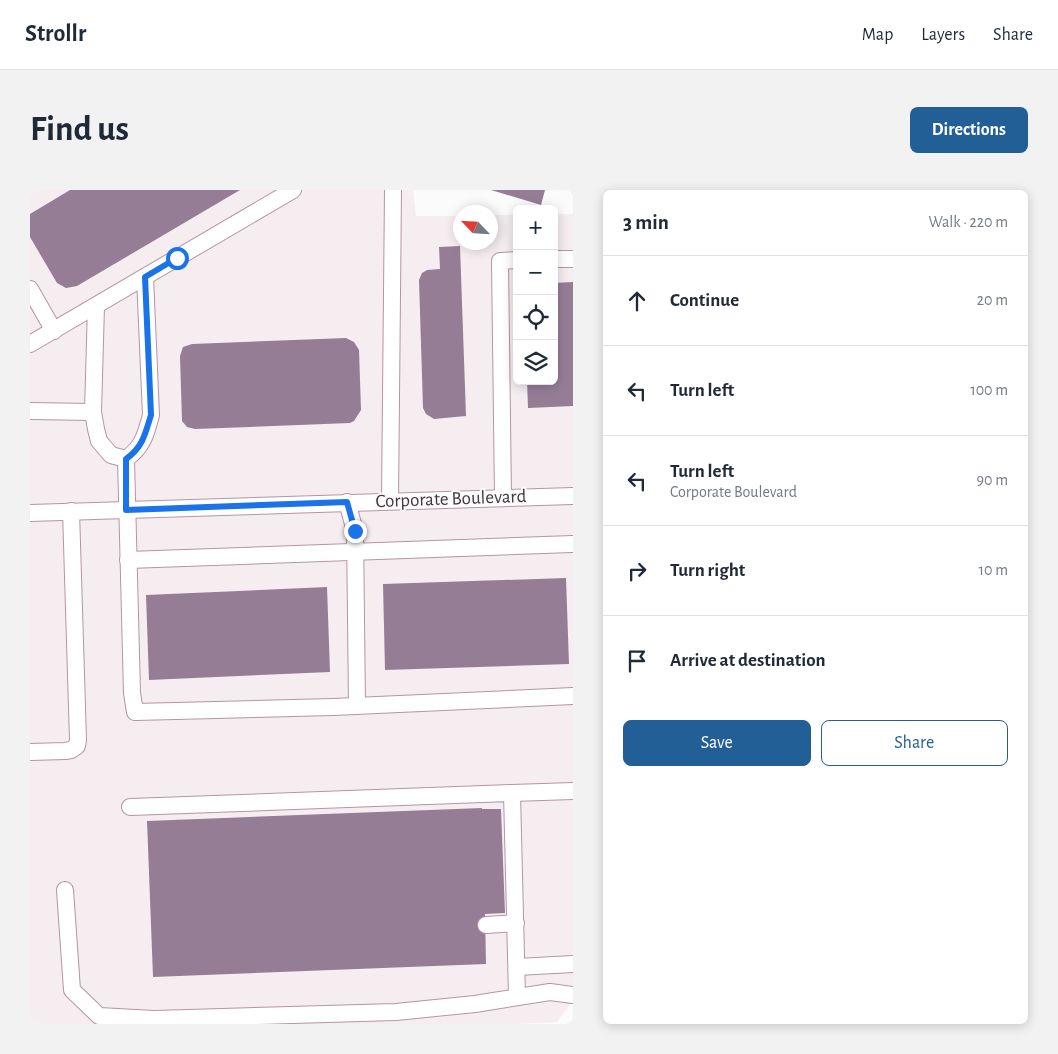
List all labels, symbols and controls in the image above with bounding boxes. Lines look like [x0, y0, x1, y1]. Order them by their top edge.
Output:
text: Strollr [25, 22, 86, 46]
text: Map [862, 26, 893, 44]
text: Layers [921, 26, 965, 44]
text: Share [993, 26, 1033, 44]
button: Directions [910, 107, 1028, 153]
text: Find us [30, 112, 129, 147]
north arrow [453, 205, 498, 250]
map controls [513, 205, 558, 385]
button: + [513, 205, 558, 250]
text: 3 min [623, 212, 669, 233]
text: Walk · 220 m [929, 214, 1008, 230]
route start [166, 247, 189, 270]
button: − [513, 250, 558, 295]
icon: ahead [623, 287, 651, 315]
text: Continue [670, 291, 739, 310]
text: 20 m [977, 292, 1008, 308]
button: locate [513, 295, 558, 340]
button: layers [513, 340, 558, 385]
icon: left [623, 377, 651, 405]
text: Turn left [670, 381, 734, 400]
text: 100 m [970, 382, 1008, 398]
text: Turn left [670, 462, 734, 481]
icon: left [623, 467, 651, 495]
text: 90 m [977, 472, 1008, 488]
text: Corporate Boulevard [670, 484, 797, 500]
street label: Corporate Boulevard [375, 487, 527, 511]
route end [344, 520, 367, 543]
icon: right [623, 557, 651, 585]
text: Turn right [670, 561, 745, 580]
text: 10 m [979, 562, 1008, 578]
icon: arrive [623, 647, 651, 675]
text: Arrive at destination [670, 651, 826, 670]
button: Save [623, 720, 811, 766]
button: Share [821, 720, 1008, 766]

